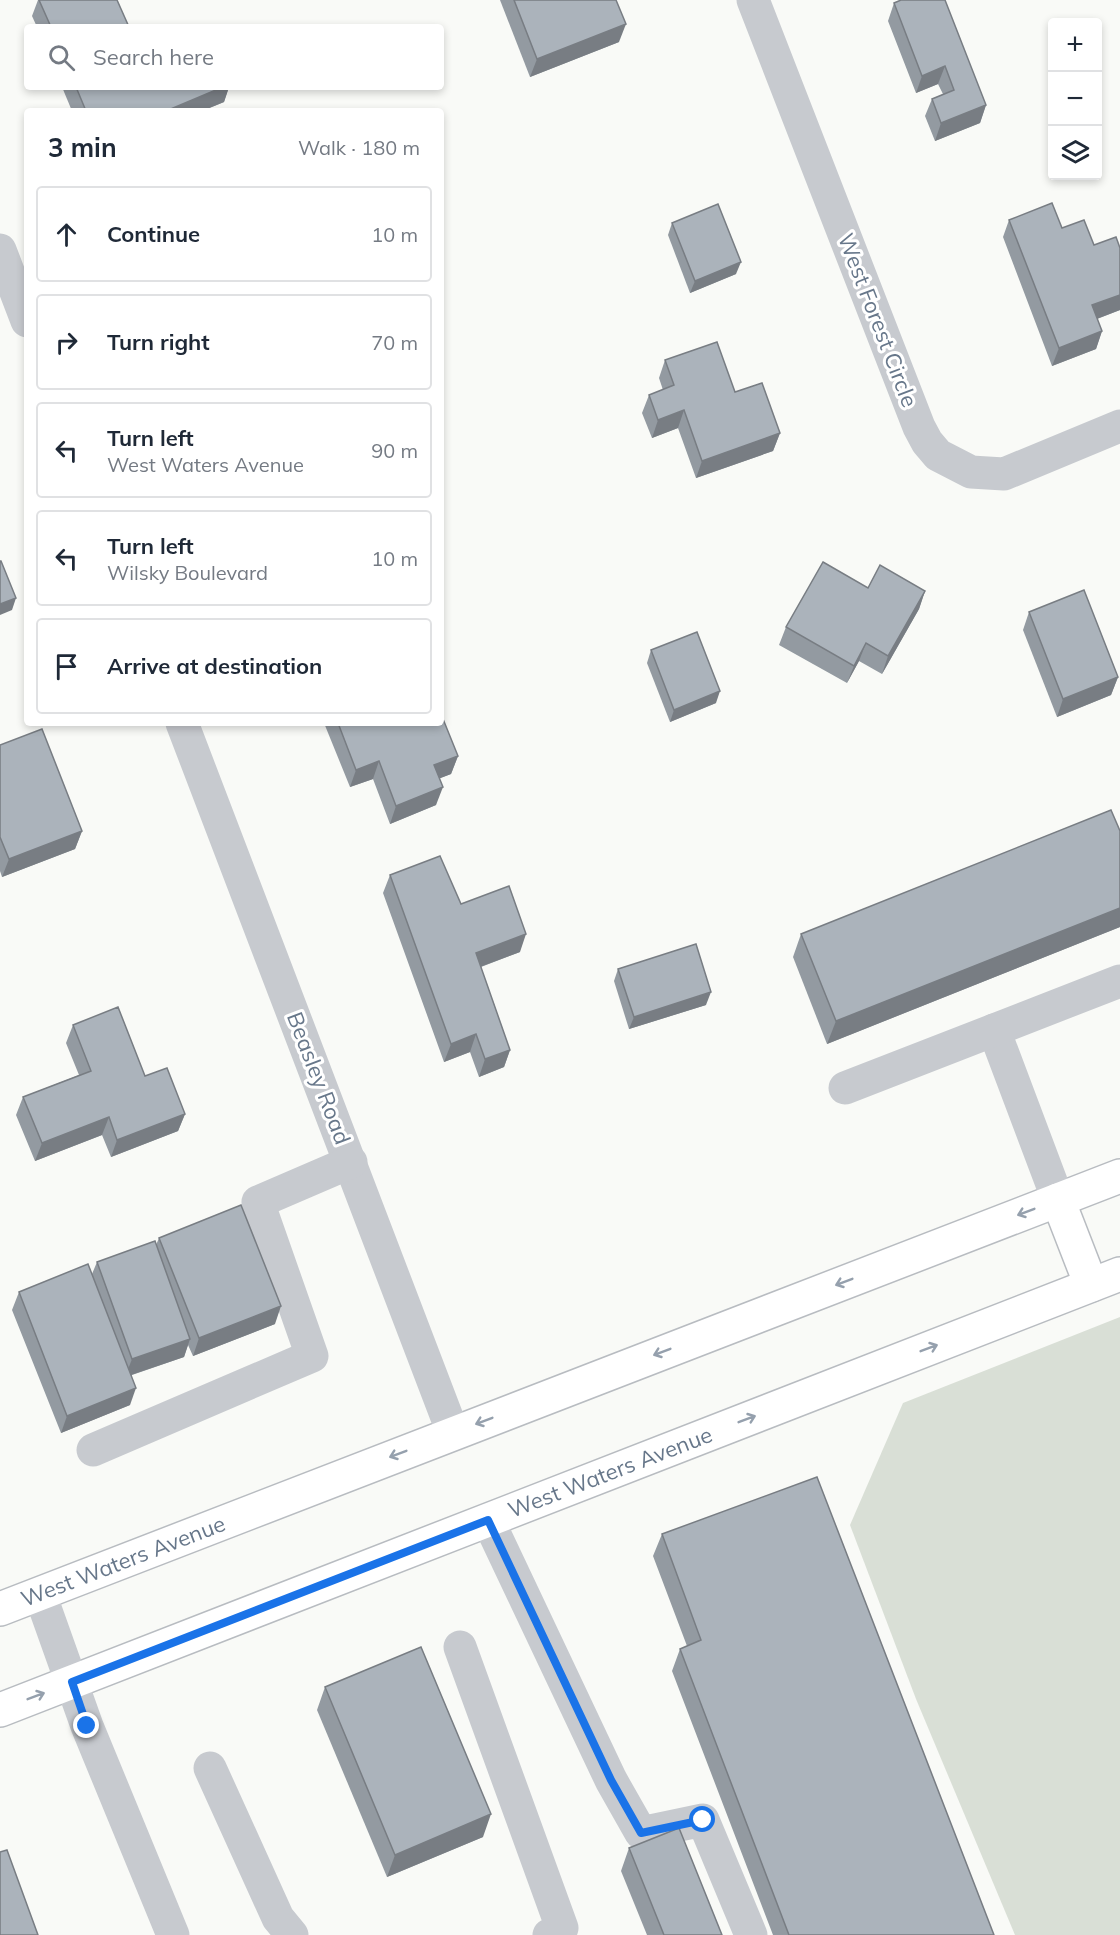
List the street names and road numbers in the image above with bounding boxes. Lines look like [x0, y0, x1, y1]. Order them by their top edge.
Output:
street label: West Forest Circle [832, 229, 924, 411]
street label: Beasley Road [281, 1008, 357, 1148]
street label: West Waters Avenue [504, 1420, 716, 1524]
street label: West Waters Avenue [17, 1509, 229, 1613]

